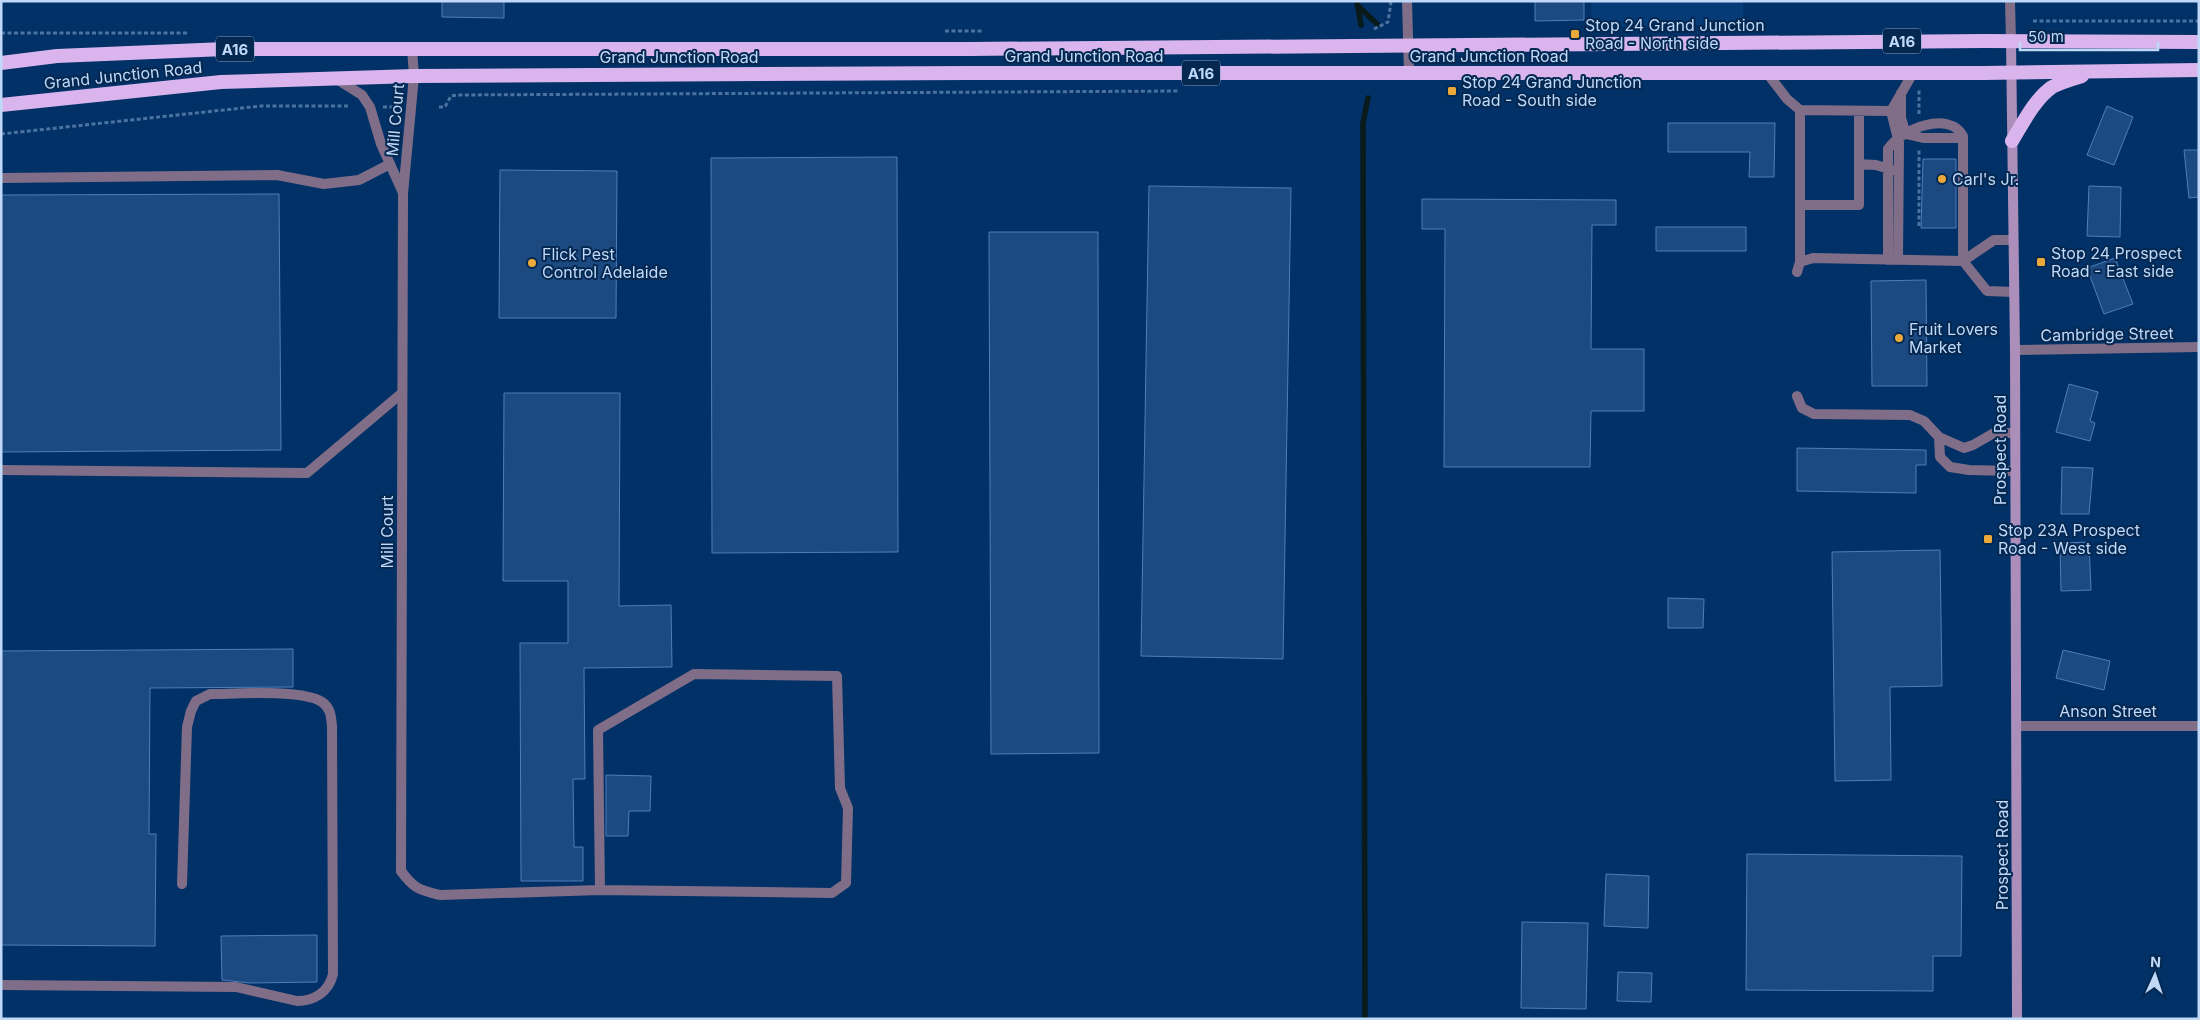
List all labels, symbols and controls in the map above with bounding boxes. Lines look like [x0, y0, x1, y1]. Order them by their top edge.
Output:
place label: Stop 24 Grand Junction Road - North side [1585, 15, 1765, 53]
scale bar [2020, 20, 2158, 52]
text: 50 m [2028, 27, 2064, 46]
marker: Stop 24 Grand Junction Road - North side [1569, 28, 1581, 40]
road number: A16 [1883, 28, 1921, 54]
road number: A16 [216, 36, 254, 62]
street label: Grand Junction Road [1004, 46, 1164, 66]
street label: Grand Junction Road [1409, 46, 1569, 66]
street label: Grand Junction Road [599, 47, 759, 67]
street label: Grand Junction Road [43, 57, 203, 93]
road number: A16 [1182, 60, 1220, 86]
place label: Stop 24 Grand Junction Road - South side [1462, 72, 1642, 110]
street label: Mill Court [382, 83, 408, 157]
marker: Stop 24 Grand Junction Road - South side [1446, 85, 1458, 97]
place label: Carl's Jr. [1952, 169, 2019, 189]
marker: Carl's Jr. [1936, 173, 1948, 185]
place label: Stop 24 Prospect Road - East side [2051, 243, 2182, 281]
place label: Flick Pest Control Adelaide [542, 244, 668, 282]
marker: Stop 24 Prospect Road - East side [2035, 256, 2047, 268]
marker: Flick Pest Control Adelaide [526, 257, 538, 269]
place label: Fruit Lovers Market [1909, 319, 1998, 357]
street label: Cambridge Street [2040, 323, 2174, 345]
marker: Fruit Lovers Market [1893, 332, 1905, 344]
street label: Prospect Road [1990, 395, 2010, 505]
street label: Mill Court [377, 496, 397, 568]
place label: Stop 23A Prospect Road - West side [1998, 520, 2140, 558]
marker: Stop 23A Prospect Road - West side [1982, 533, 1994, 545]
street label: Anson Street [2059, 701, 2157, 721]
street label: Prospect Road [1992, 800, 2012, 910]
north arrow [2130, 950, 2180, 1000]
text: N [2150, 953, 2161, 970]

